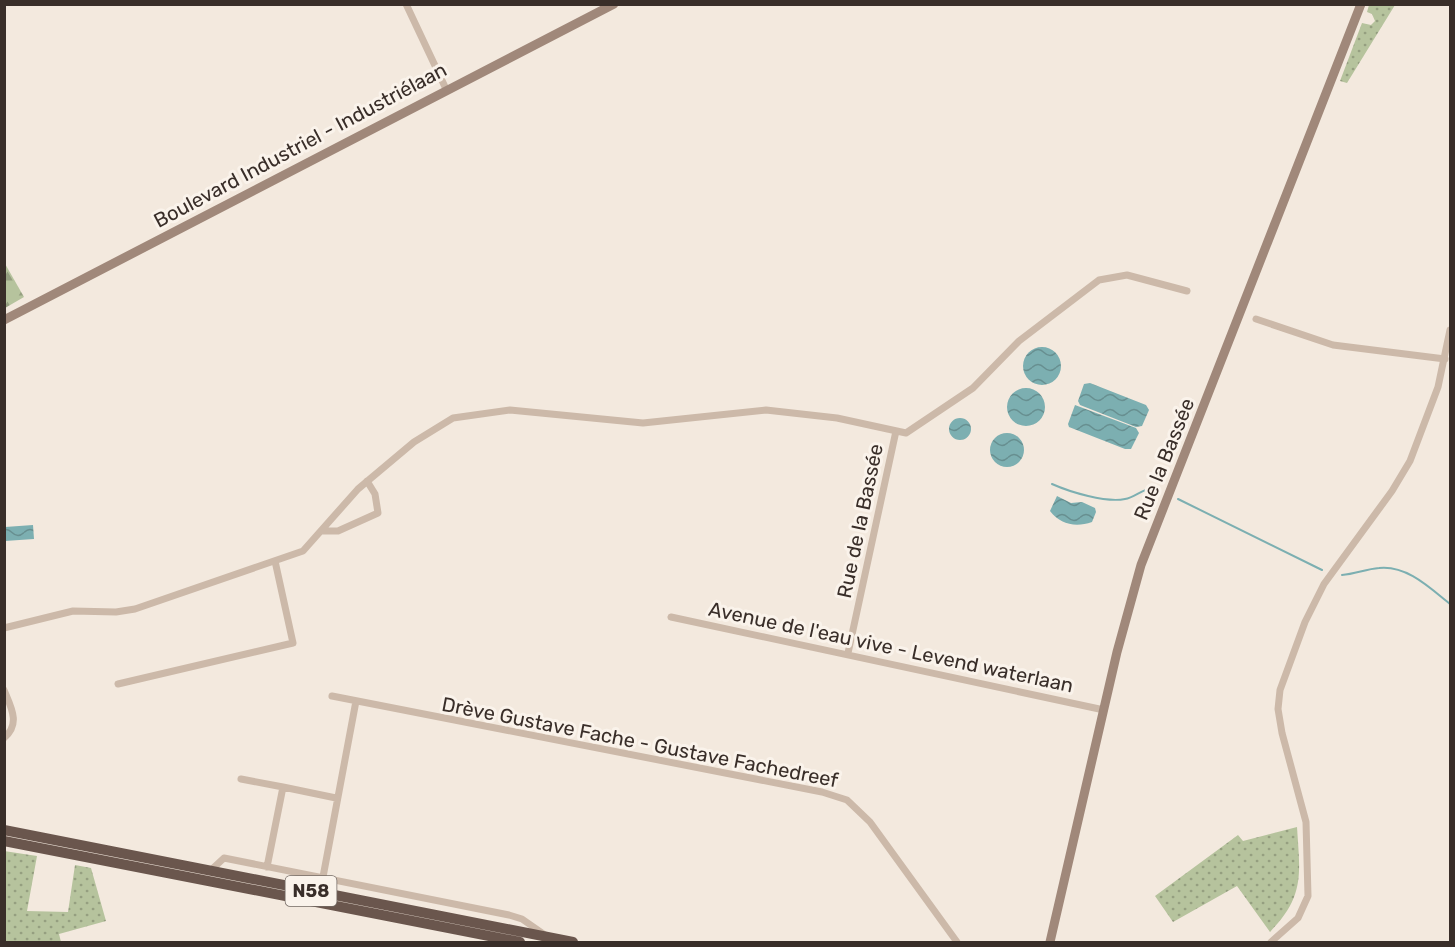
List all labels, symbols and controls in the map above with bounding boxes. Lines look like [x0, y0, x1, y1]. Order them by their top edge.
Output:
street label: Boulevard Industriel - Industriélaan [149, 57, 451, 233]
street label: Rue la Bassée [1129, 395, 1199, 523]
street label: Rue de la Bassée [832, 442, 888, 600]
street label: Avenue de l'eau vive - Levend waterlaan [706, 597, 1076, 697]
street label: Drève Gustave Fache - Gustave Fachedreef [440, 692, 841, 792]
road number: N58 [286, 876, 336, 906]

